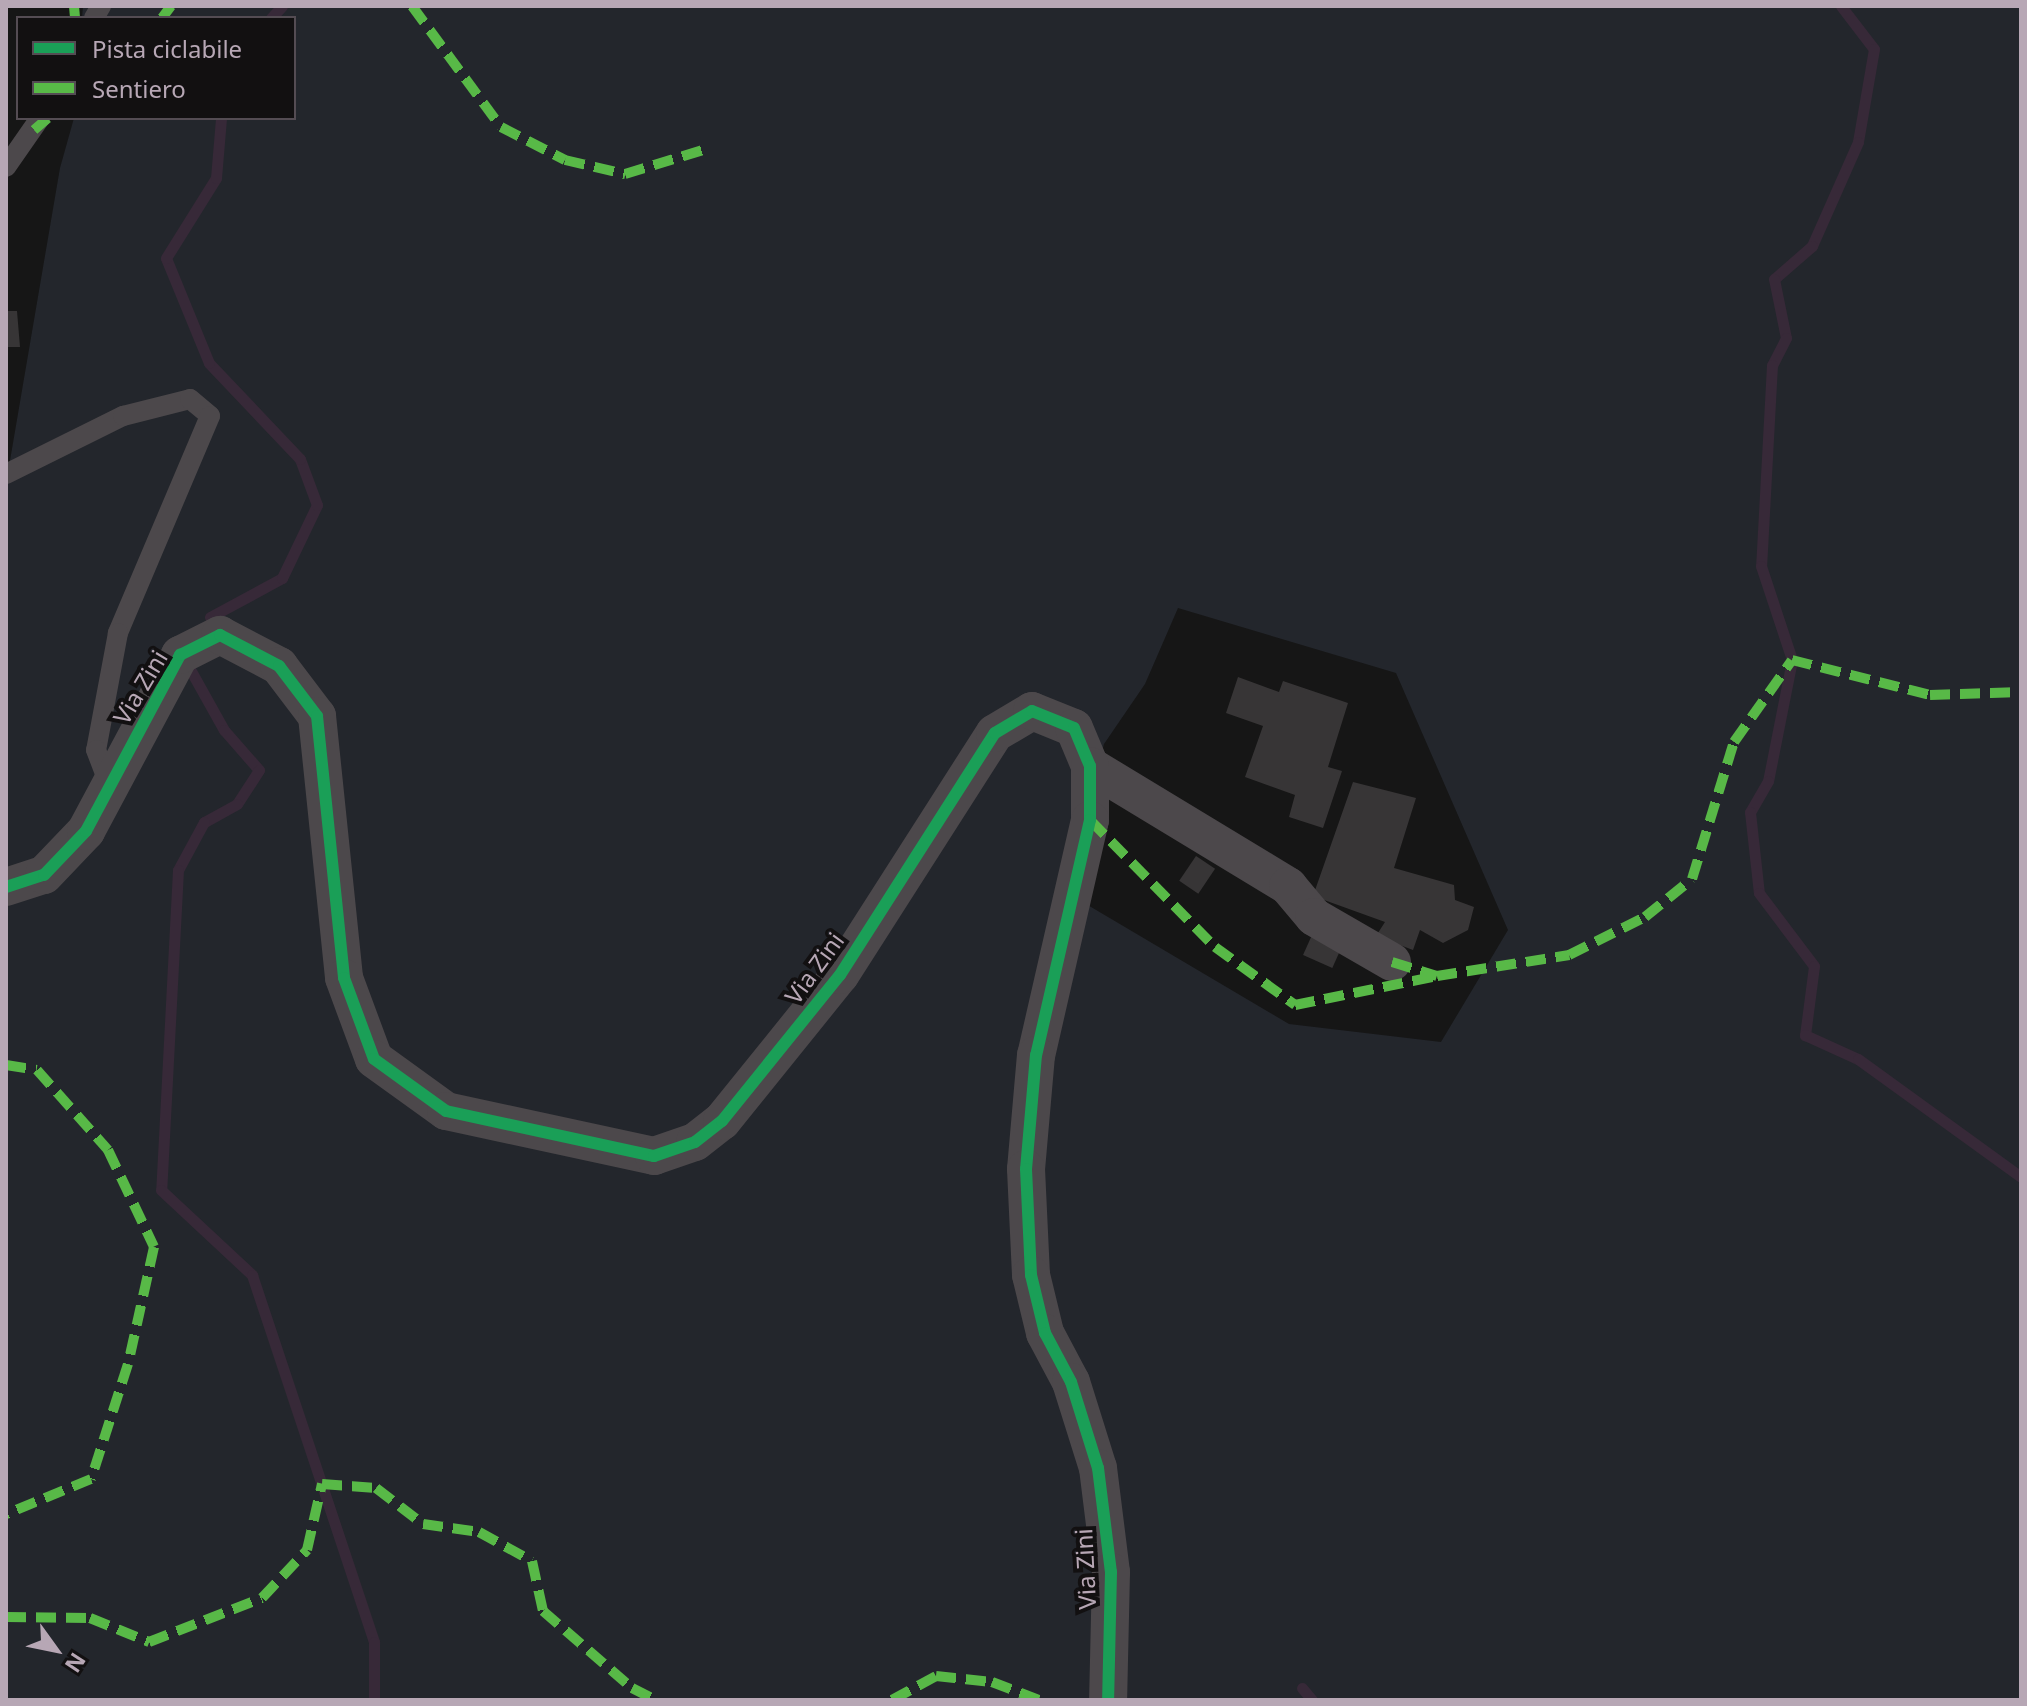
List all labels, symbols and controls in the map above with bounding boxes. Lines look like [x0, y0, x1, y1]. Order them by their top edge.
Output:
legend [16, 16, 296, 120]
text: Pista ciclabile [92, 32, 242, 65]
text: Sentiero [92, 72, 186, 105]
street label: Via Zini [107, 645, 173, 729]
street label: Via Zini [778, 927, 850, 1009]
street label: Via Zini [1068, 1528, 1102, 1610]
north arrow [16, 1610, 96, 1690]
text: N [59, 1647, 94, 1679]

